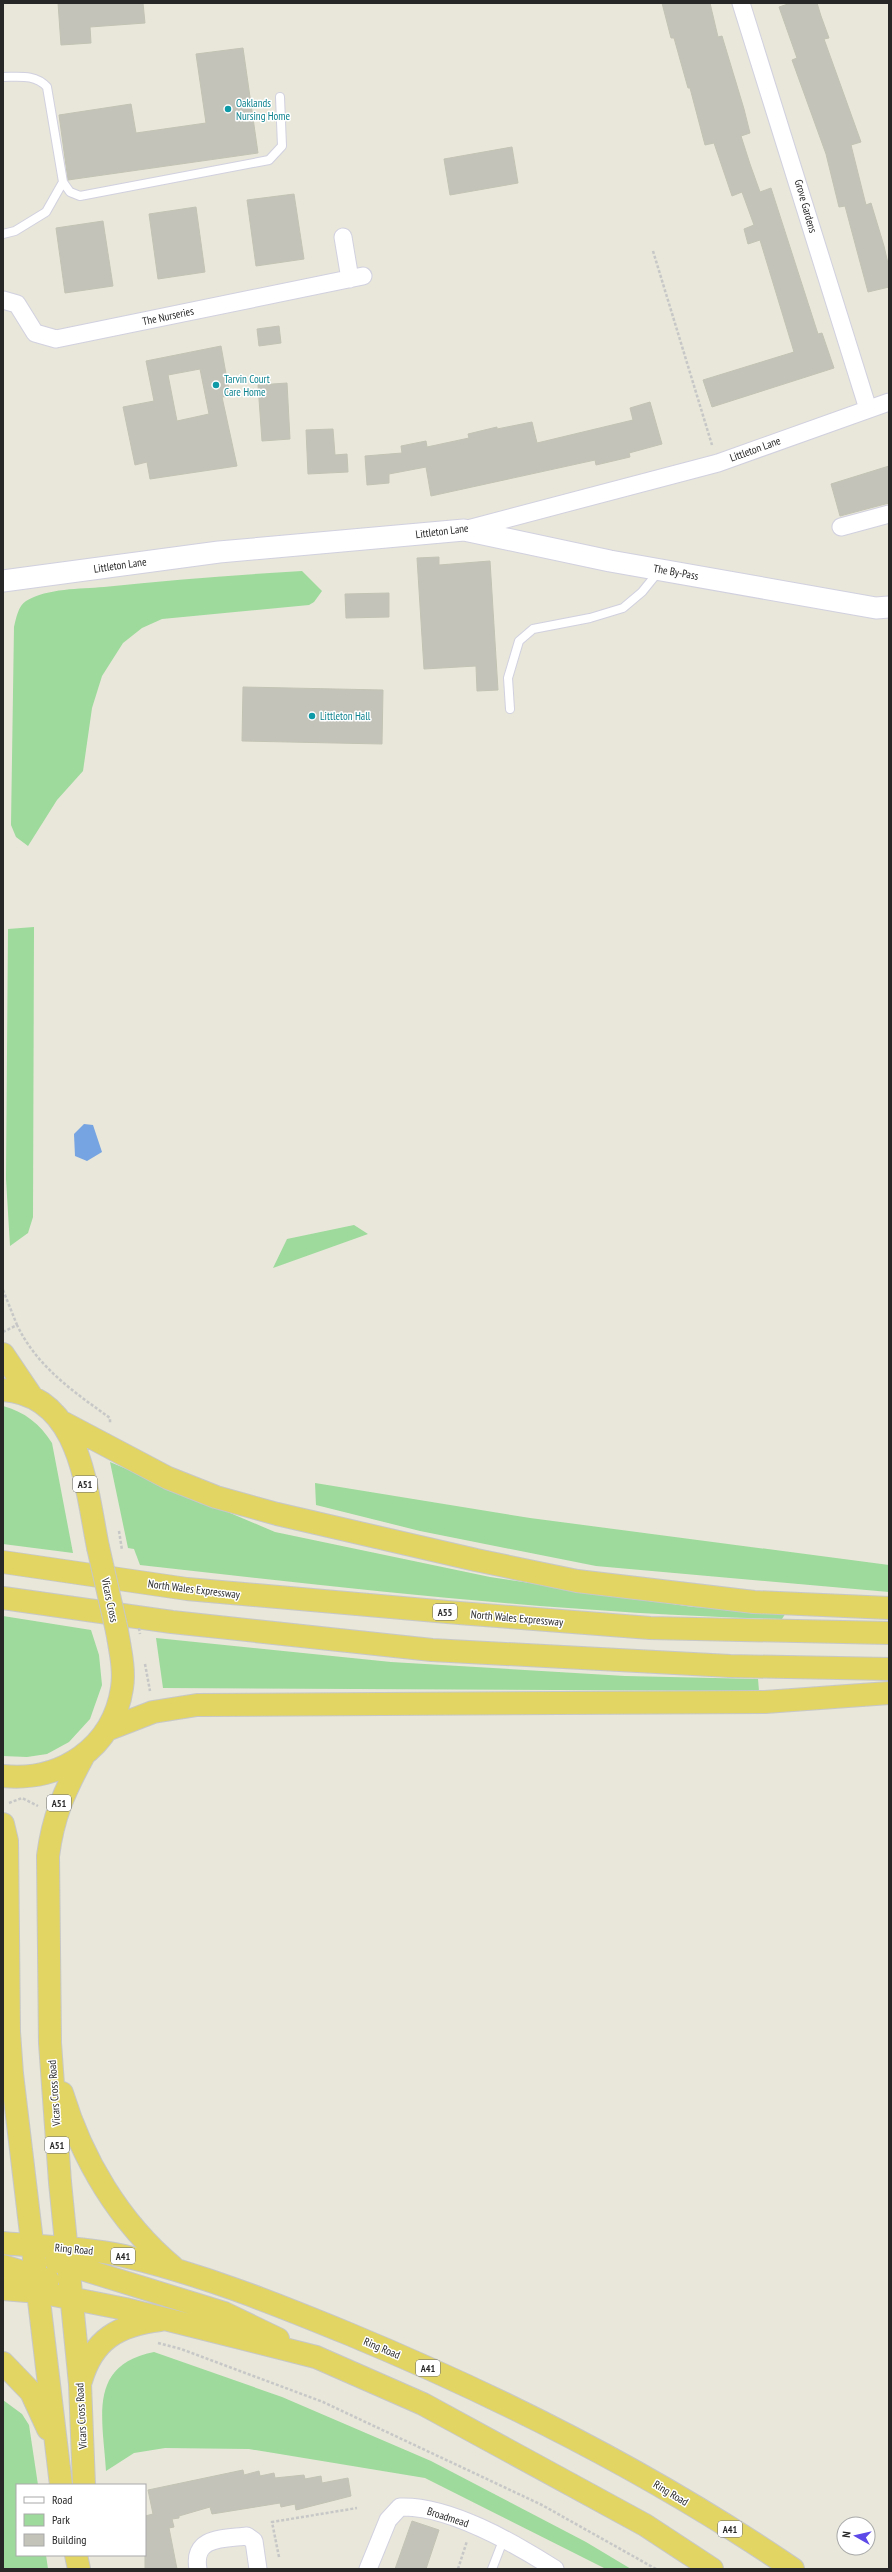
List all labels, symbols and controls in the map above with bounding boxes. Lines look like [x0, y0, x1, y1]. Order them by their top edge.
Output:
place label: Oaklands Nursing Home [236, 96, 291, 123]
marker: Oaklands Nursing Home [223, 104, 233, 114]
street label: Grove Gardens [792, 178, 820, 235]
street label: The Nurseries [141, 304, 195, 328]
place label: Tarvin Court Care Home [224, 372, 270, 399]
marker: Tarvin Court Care Home [211, 380, 221, 390]
street label: Littleton Lane [728, 433, 783, 465]
street label: Littleton Lane [415, 521, 470, 541]
street label: Littleton Lane [93, 554, 148, 576]
street label: The By-Pass [652, 561, 700, 583]
place label: Littleton Hall [320, 709, 371, 723]
marker: Littleton Hall [307, 711, 317, 721]
road number: A51 [73, 1476, 97, 1492]
street label: Vicars Cross [98, 1576, 122, 1624]
street label: North Wales Expressway [147, 1576, 242, 1602]
road number: A55 [433, 1604, 457, 1620]
street label: North Wales Expressway [470, 1607, 565, 1629]
road number: A51 [47, 1795, 71, 1811]
street label: Vicars Cross Road [45, 2059, 63, 2127]
road number: A51 [45, 2137, 69, 2153]
street label: Ring Road [54, 2240, 94, 2258]
road number: A41 [111, 2248, 135, 2264]
street label: Ring Road [362, 2334, 403, 2362]
road number: A41 [416, 2360, 440, 2376]
street label: Vicars Cross Road [72, 2382, 90, 2450]
street label: Ring Road [651, 2477, 691, 2509]
legend [16, 2484, 146, 2556]
text: Road [52, 2492, 72, 2507]
street label: Broadmead [425, 2504, 471, 2530]
text: Park [52, 2512, 70, 2527]
north arrow [836, 2516, 876, 2556]
road number: A41 [718, 2521, 742, 2537]
text: N [839, 2531, 853, 2539]
text: Building [52, 2532, 87, 2547]

